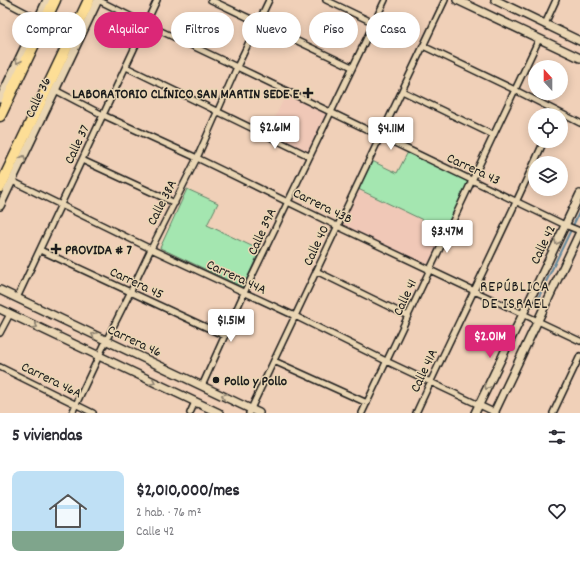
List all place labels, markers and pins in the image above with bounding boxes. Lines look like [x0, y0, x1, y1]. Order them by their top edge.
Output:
place label: LABORATORIO CLÍNICO SAN MARTIN SEDE E [72, 85, 300, 105]
marker: LABORATORIO CLÍNICO SAN MARTIN SEDE E [302, 87, 314, 99]
pin: $2.61M [242, 116, 308, 150]
pin: $4.11M [358, 117, 424, 151]
pin: $3.47M [414, 220, 480, 254]
place label: PROVIDA # 7 [65, 241, 133, 261]
marker: PROVIDA # 7 [50, 243, 62, 255]
pin: $1.51M [198, 309, 264, 343]
pin: $2.01M [457, 325, 523, 359]
place label: Pollo y Pollo [224, 372, 287, 392]
marker: Pollo y Pollo [211, 375, 221, 385]

